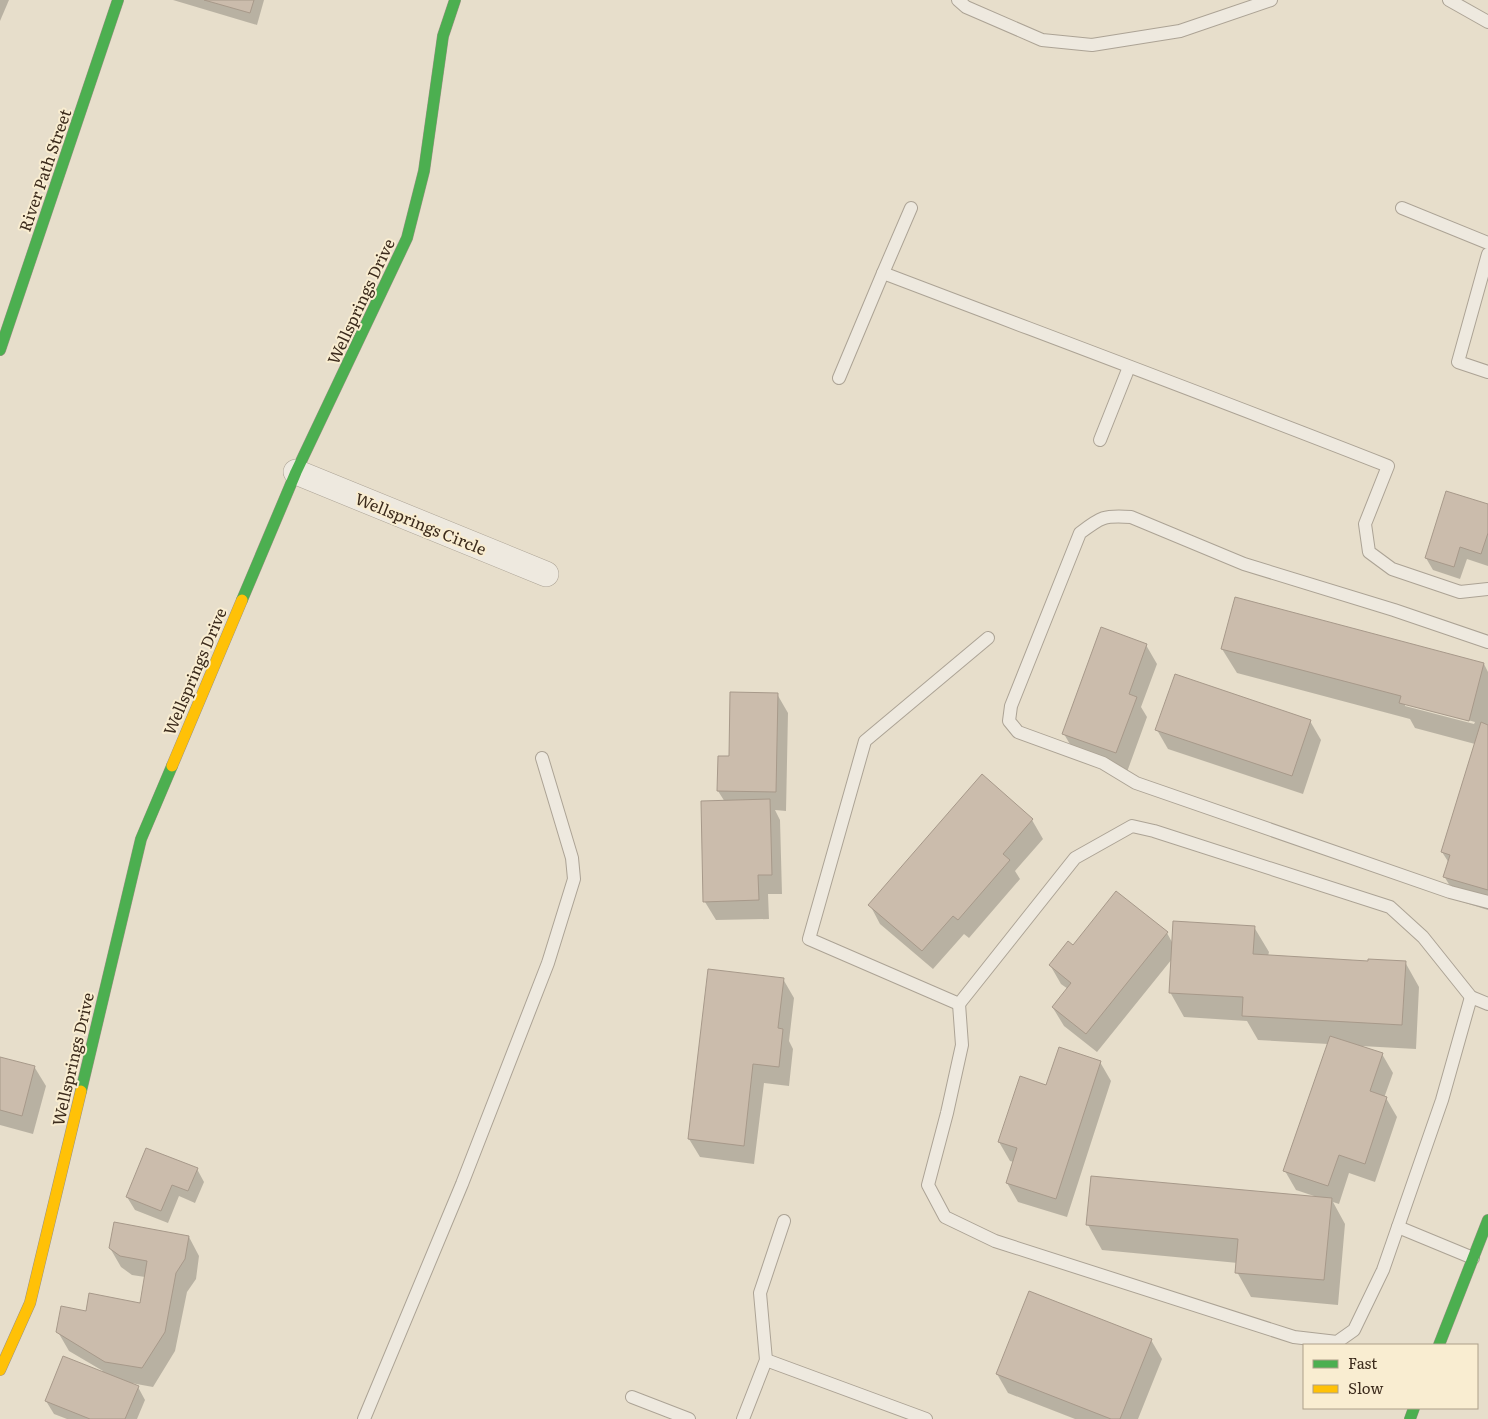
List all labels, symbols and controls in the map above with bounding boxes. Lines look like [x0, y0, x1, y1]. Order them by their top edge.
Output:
street label: River Path Street [12, 105, 76, 235]
street label: Wellsprings Drive [320, 234, 400, 368]
street label: Wellsprings Circle [352, 486, 490, 560]
street label: Wellsprings Drive [156, 604, 232, 738]
street label: Wellsprings Drive [45, 990, 99, 1128]
legend [1303, 1344, 1478, 1409]
text: Fast [1348, 1351, 1377, 1374]
text: Slow [1348, 1376, 1383, 1399]

